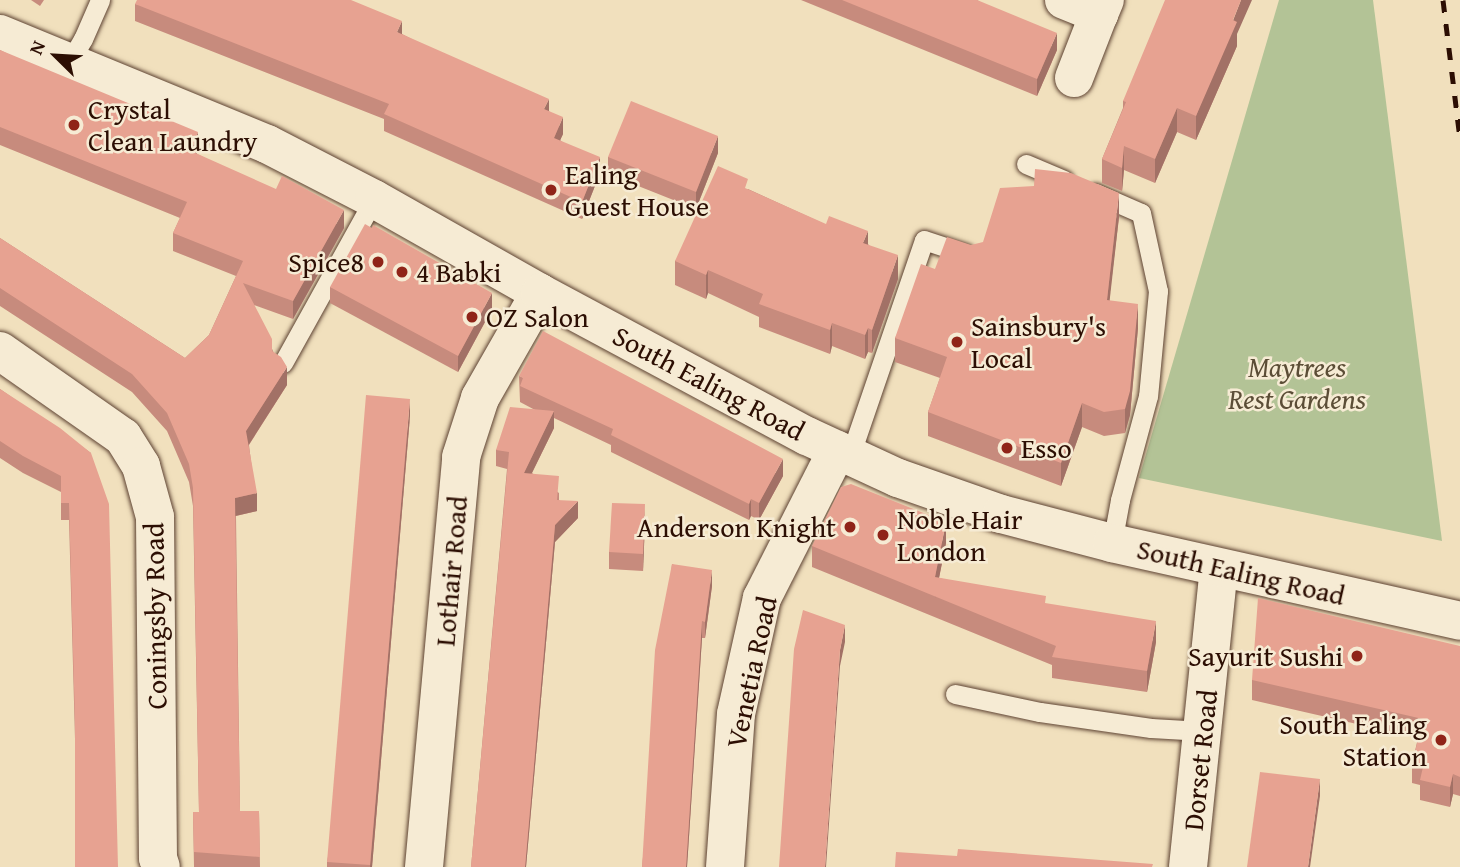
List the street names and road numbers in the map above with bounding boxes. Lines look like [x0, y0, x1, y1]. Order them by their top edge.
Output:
street label: South Ealing Road [607, 318, 811, 448]
street label: Lothair Road [428, 494, 474, 648]
street label: Coningsby Road [137, 522, 173, 710]
street label: South Ealing Road [1134, 532, 1348, 612]
street label: Venetia Road [719, 593, 783, 751]
street label: Dorset Road [1176, 688, 1224, 832]

